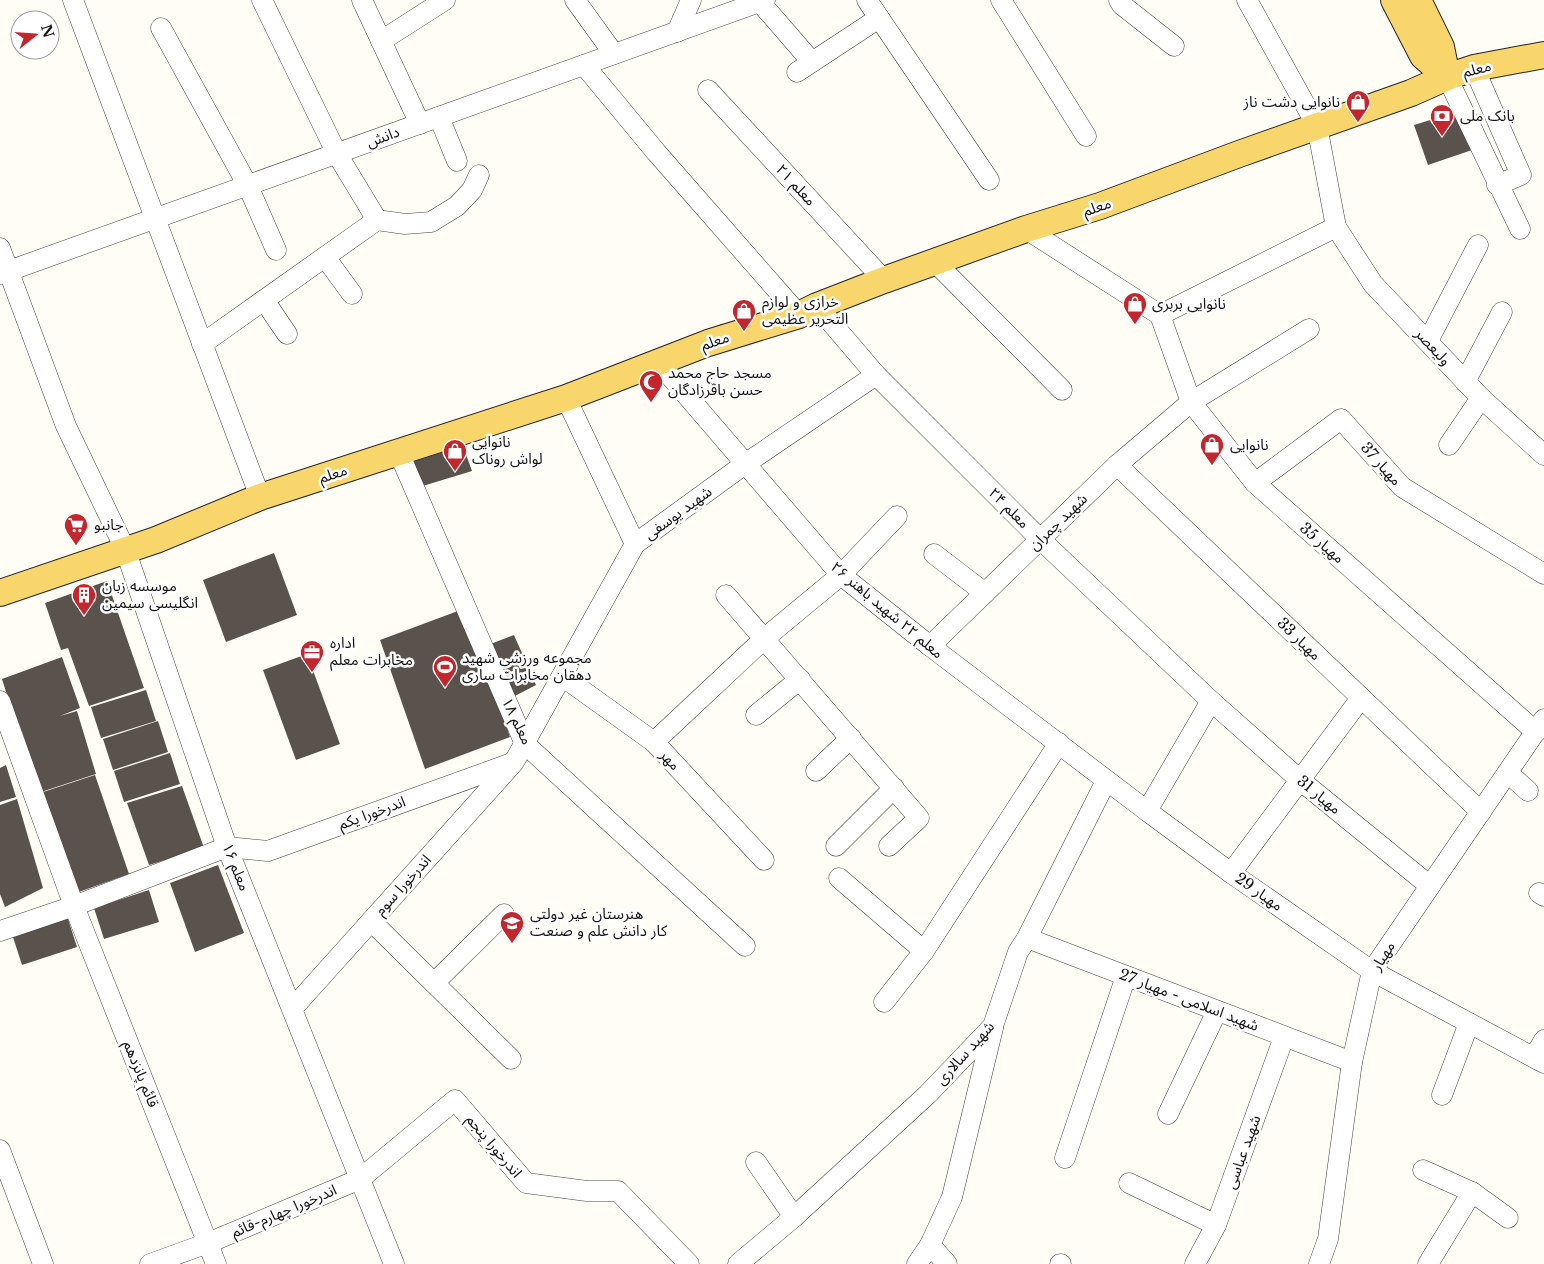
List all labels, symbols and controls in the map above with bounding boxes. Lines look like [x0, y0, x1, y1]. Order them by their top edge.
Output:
north arrow [10, 10, 60, 60]
text: N [37, 22, 58, 40]
street label: معلم [1461, 56, 1494, 83]
shop icon: نانوایی دشت ناز [1345, 89, 1371, 123]
place label: نانوایی دشت ناز [1243, 92, 1340, 111]
bank icon: بانک ملی [1429, 103, 1455, 137]
place label: بانک ملی [1460, 106, 1515, 125]
street label: دانش [364, 122, 402, 151]
street label: معلم ۲۱ [771, 160, 820, 211]
street label: معلم [1080, 193, 1114, 222]
shop icon: نانوایی بربری [1122, 291, 1148, 325]
place label: خرازی و لوازم التحریر عظیمی [762, 292, 848, 328]
place label: نانوایی بربری [1152, 294, 1226, 313]
shop icon: خرازی و لوازم التحریر عظیمی [731, 298, 757, 332]
street label: ولیعصر [1411, 323, 1455, 369]
street label: معلم [698, 327, 732, 356]
place label: مسجد حاج محمد حسن باقرزادگان [668, 363, 772, 399]
mosque icon: مسجد حاج محمد حسن باقرزادگان [638, 369, 664, 403]
place label: نانوایی لواش روناک [472, 432, 543, 468]
shop icon: نانوایی [1199, 432, 1225, 466]
place label: نانوایی [1230, 435, 1269, 454]
shop icon: نانوایی لواش روناک [442, 438, 468, 472]
street label: مهیار 37 [1357, 438, 1406, 489]
street label: معلم [316, 460, 350, 489]
street label: شهید یوسفی [640, 482, 715, 544]
street label: معلم ۲۴ [984, 483, 1034, 533]
street label: شهید چمران [1024, 489, 1092, 555]
supermarket icon: جانبو [63, 512, 89, 546]
place label: جانبو [94, 515, 124, 534]
street label: مهیار 35 [1296, 518, 1349, 567]
street label: معلم ۲۲ شهید باهنر ۲۶ [826, 557, 948, 664]
place label: موسسه زبان انگلیسی سیمین [102, 576, 198, 612]
building icon: موسسه زبان انگلیسی سیمین [71, 582, 97, 616]
street label: مهیار 33 [1273, 613, 1325, 664]
place label: اداره مخابرات معلم [330, 633, 413, 671]
office icon: اداره مخابرات معلم [299, 639, 325, 673]
place label: مجموعه ورزشی شهید دهقان مخابرات ساری [462, 648, 592, 684]
sports icon: مجموعه ورزشی شهید دهقان مخابرات ساری [432, 654, 458, 688]
street label: معلم ۱۸ [496, 694, 537, 748]
street label: مهر [655, 745, 685, 774]
street label: مهیار 31 [1293, 771, 1345, 818]
street label: اندرخورا یکم [336, 792, 409, 835]
street label: معلم ۱۶ [216, 840, 255, 894]
street label: اندرخورا سوم [370, 850, 436, 920]
street label: مهیار 29 [1232, 868, 1287, 915]
place label: هنرستان غیر دولتی کار دانش علم و صنعت [530, 904, 668, 942]
school or university icon: هنرستان غیر دولتی کار دانش علم و صنعت [499, 910, 525, 944]
street label: مهیار [1366, 938, 1399, 975]
street label: شهید اسلامی - مهیار 27 [1117, 964, 1262, 1035]
street label: شهید سالاری [931, 1017, 998, 1088]
street label: قائم پانزدهم [118, 1038, 164, 1111]
street label: اندرخورا پنجم [461, 1110, 526, 1183]
street label: شهید عباسی [1220, 1112, 1265, 1191]
street label: اندرخورا چهارم-قائم [228, 1180, 340, 1243]

